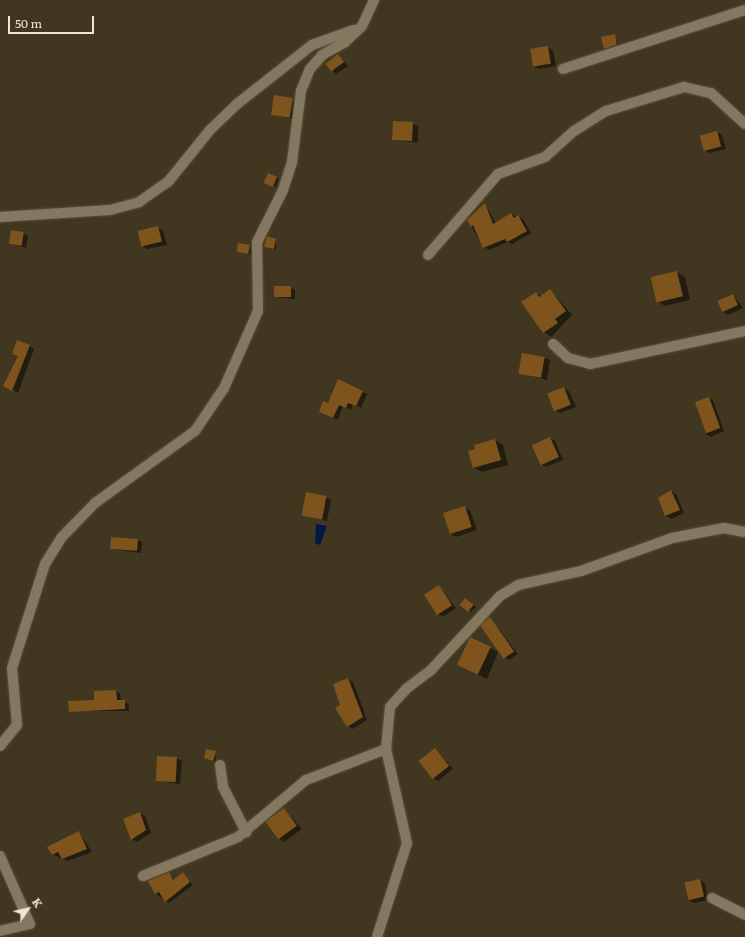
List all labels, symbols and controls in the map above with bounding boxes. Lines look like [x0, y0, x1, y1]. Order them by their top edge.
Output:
scale bar [10, 8, 96, 34]
text: 50 m [15, 14, 42, 32]
north arrow [8, 889, 48, 929]
text: K [29, 894, 47, 910]

